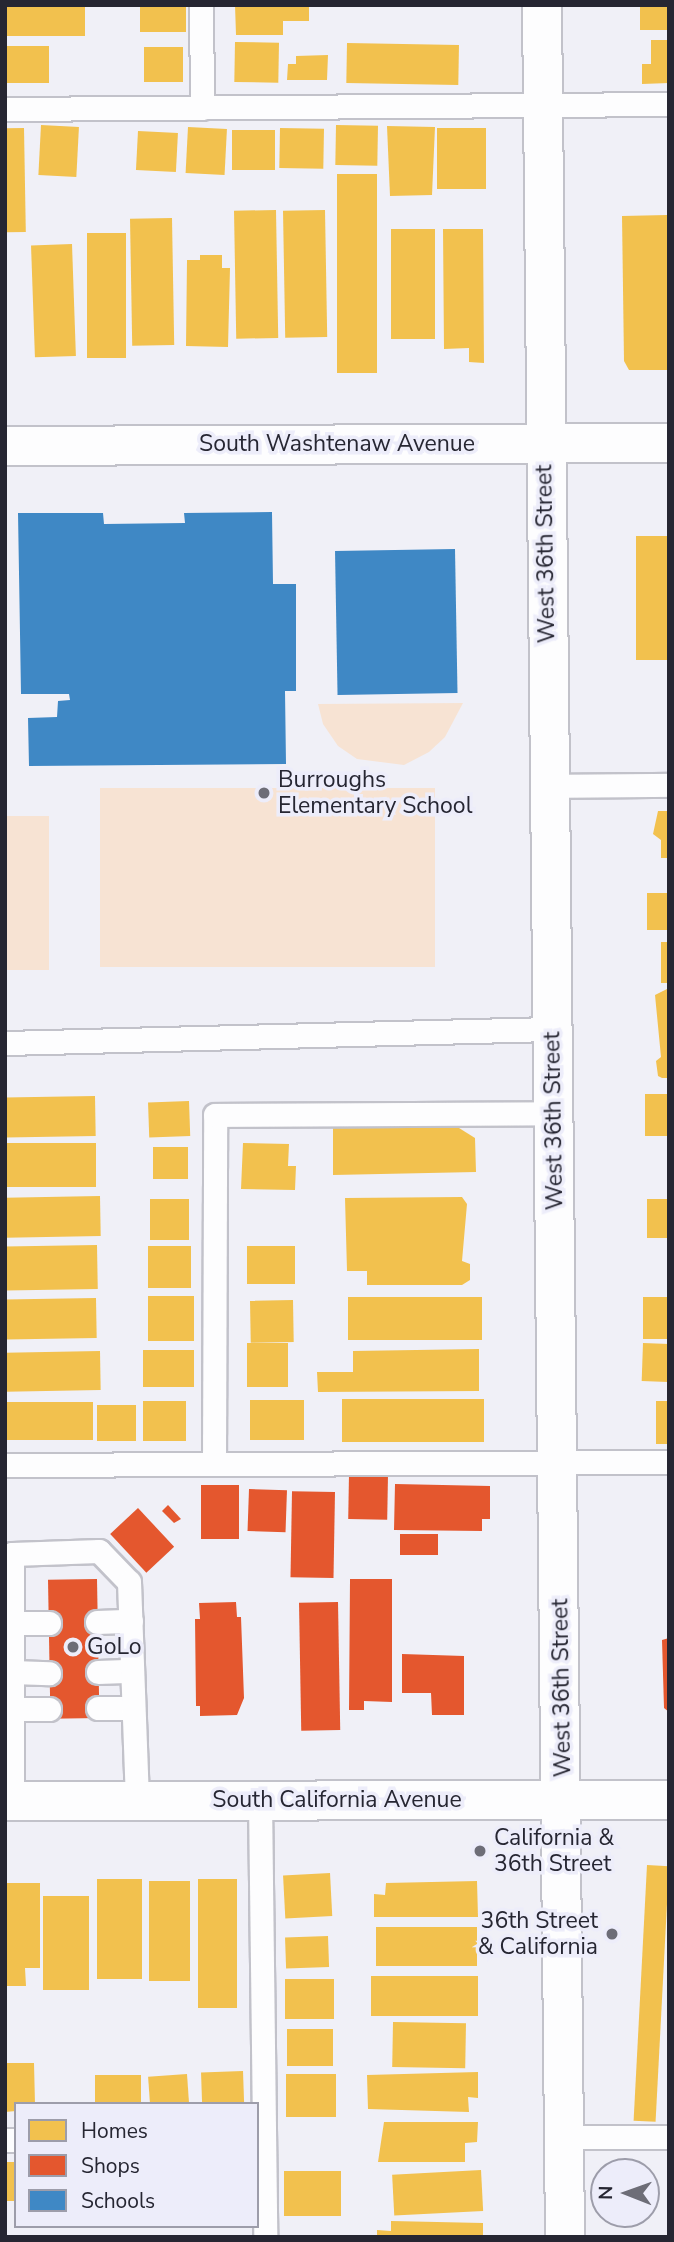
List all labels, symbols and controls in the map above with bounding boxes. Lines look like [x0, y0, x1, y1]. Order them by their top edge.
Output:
street label: South Washtenaw Avenue [199, 430, 475, 458]
street label: West 36th Street [531, 465, 561, 643]
place label: Burroughs Elementary School [278, 766, 472, 820]
marker: Burroughs Elementary School [256, 785, 272, 801]
street label: West 36th Street [539, 1032, 569, 1210]
street label: West 36th Street [547, 1599, 577, 1777]
place label: GoLo [87, 1633, 142, 1661]
marker: GoLo [65, 1639, 81, 1655]
street label: South California Avenue [212, 1786, 462, 1814]
place label: California & 36th Street [494, 1824, 614, 1878]
marker: California & 36th Street [472, 1843, 488, 1859]
place label: 36th Street & California [478, 1907, 598, 1961]
marker: 36th Street & California [604, 1926, 620, 1942]
legend [14, 2102, 259, 2228]
text: Homes [81, 2117, 148, 2145]
text: Shops [81, 2152, 140, 2180]
north arrow [590, 2158, 660, 2228]
text: N [593, 2185, 619, 2200]
text: Schools [81, 2187, 155, 2215]

